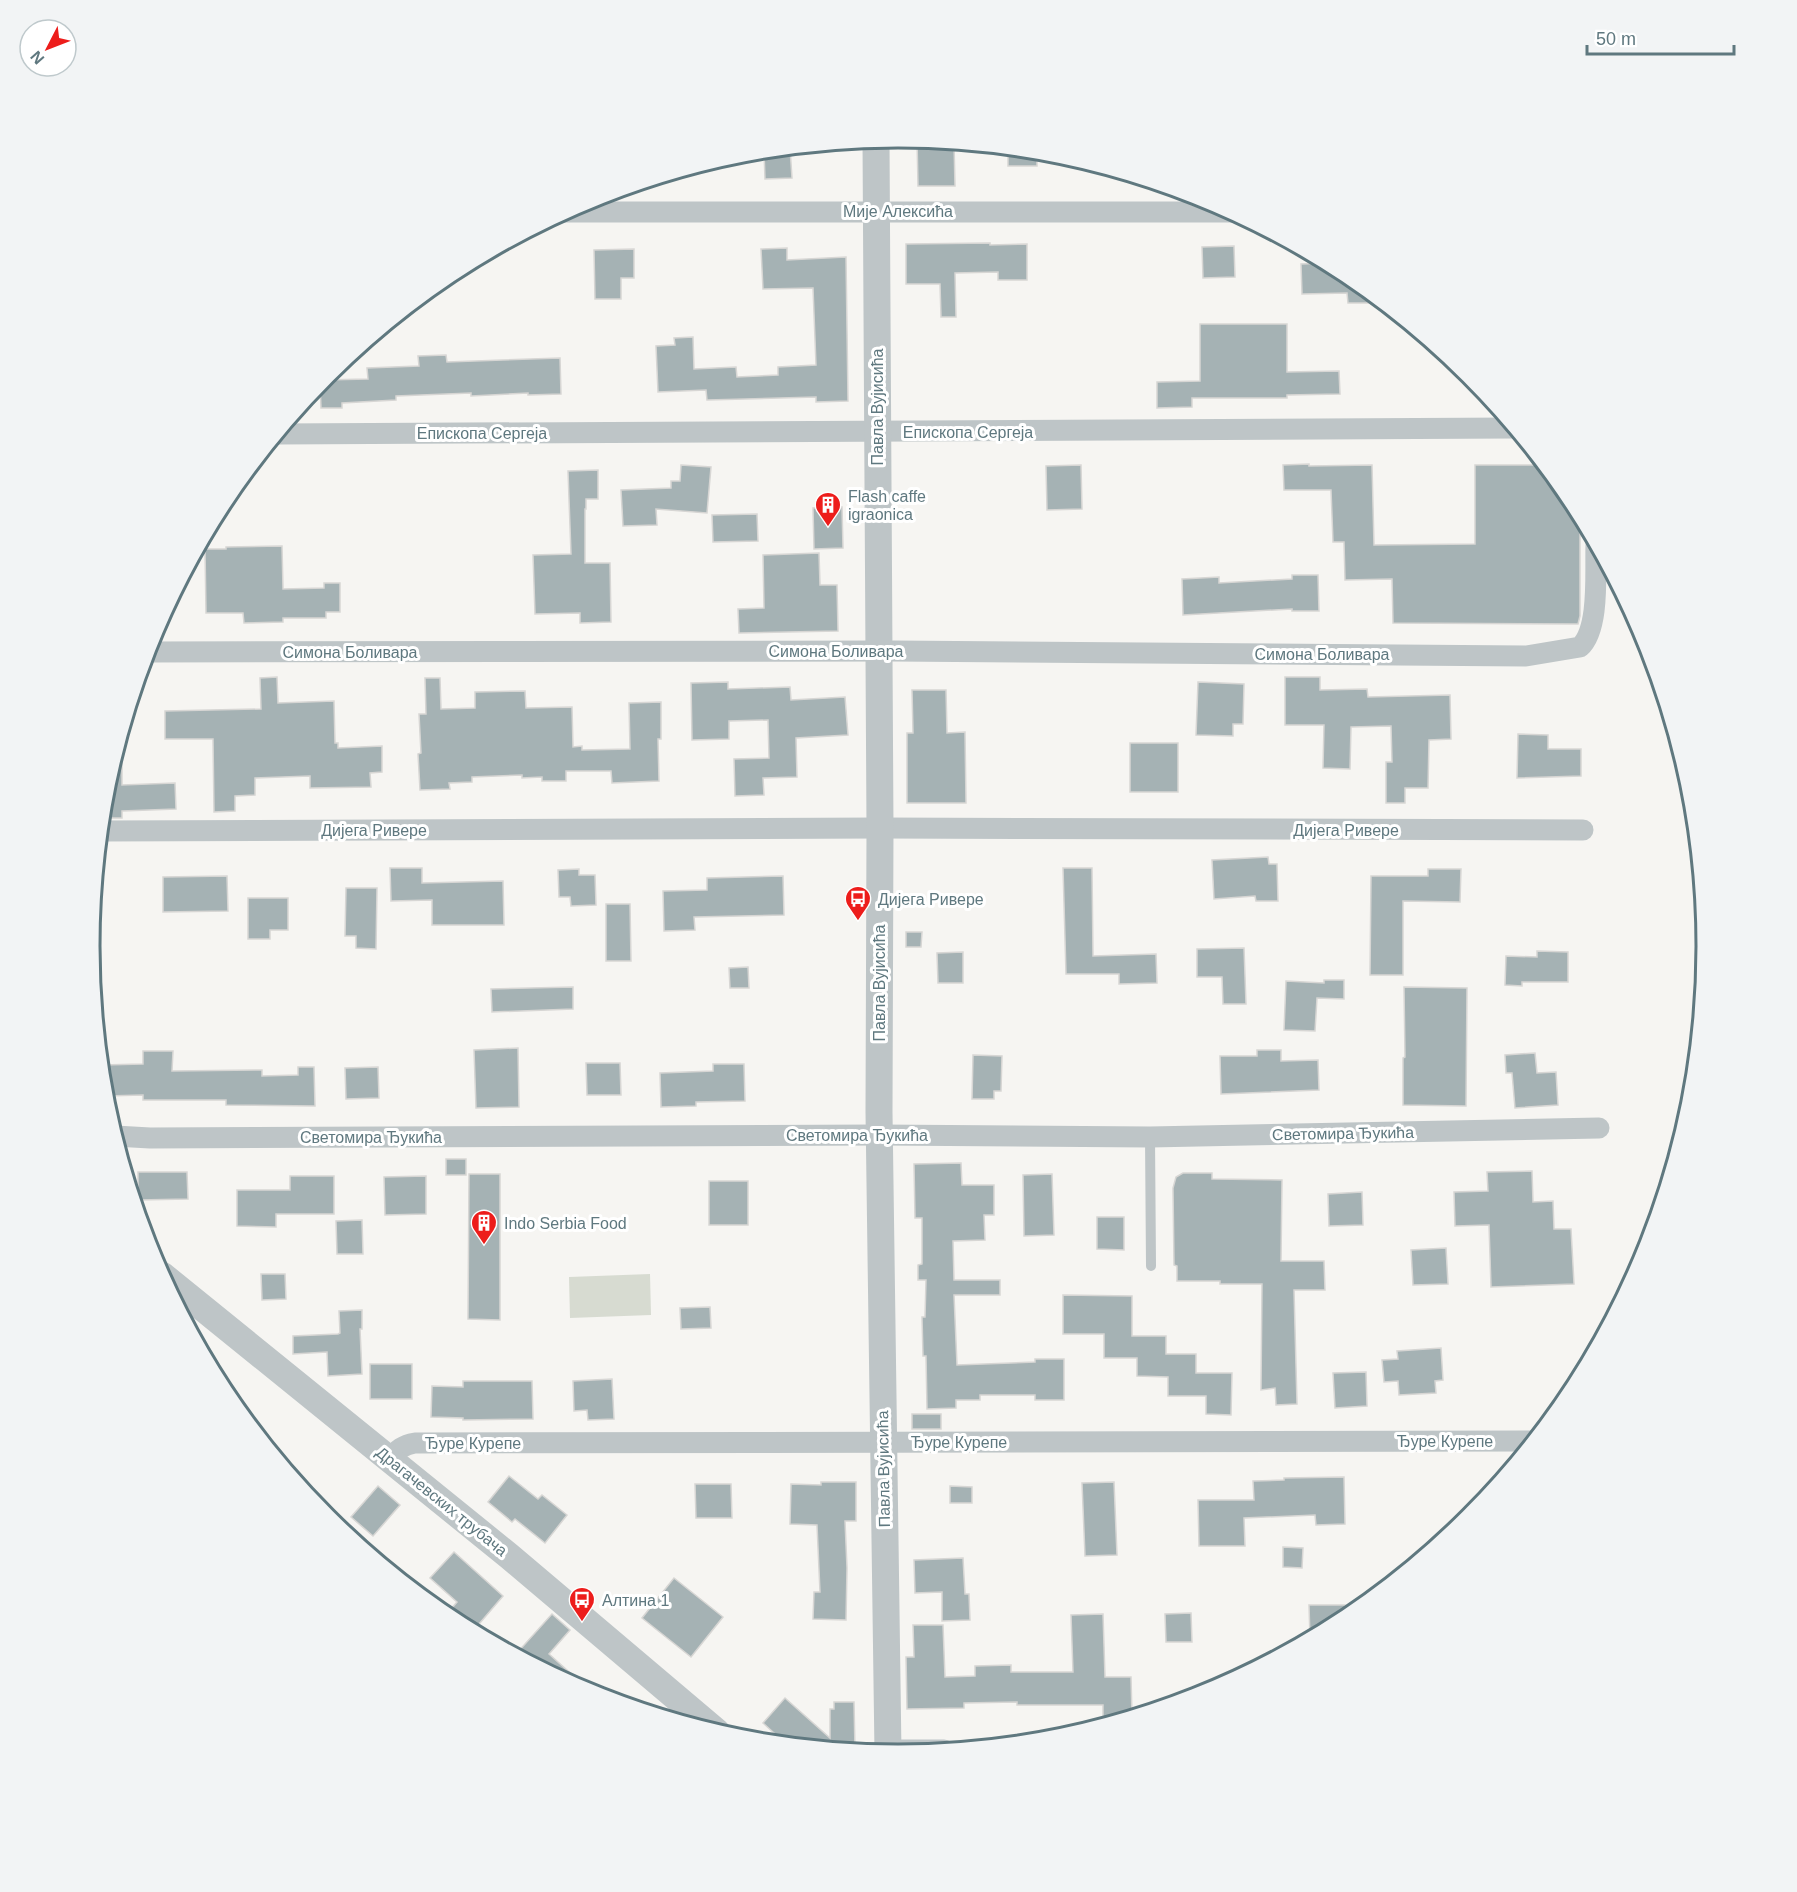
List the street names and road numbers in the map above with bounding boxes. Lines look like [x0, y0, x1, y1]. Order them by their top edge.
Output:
street label: Мије Алексића [843, 203, 953, 220]
street label: Павла Вујисића [869, 348, 886, 465]
street label: Епископа Сергеја [903, 424, 1033, 441]
street label: Епископа Сергеја [417, 425, 547, 442]
street label: Симона Боливара [769, 643, 904, 660]
street label: Симона Боливара [283, 644, 418, 661]
street label: Симона Боливара [1255, 646, 1390, 663]
street label: Дијега Ривере [321, 822, 427, 839]
street label: Дијега Ривере [1293, 822, 1399, 839]
street label: Павла Вујисића [871, 924, 888, 1041]
street label: Светомира Ђукића [1272, 1124, 1414, 1143]
street label: Светомира Ђукића [786, 1127, 928, 1144]
street label: Светомира Ђукића [300, 1129, 442, 1146]
street label: Павла Вујисића [874, 1410, 893, 1528]
street label: Ђуре Курепе [1397, 1433, 1493, 1450]
street label: Ђуре Курепе [911, 1434, 1007, 1451]
street label: Ђуре Курепе [425, 1435, 521, 1452]
street label: Драгачевских трубача [373, 1443, 511, 1559]

